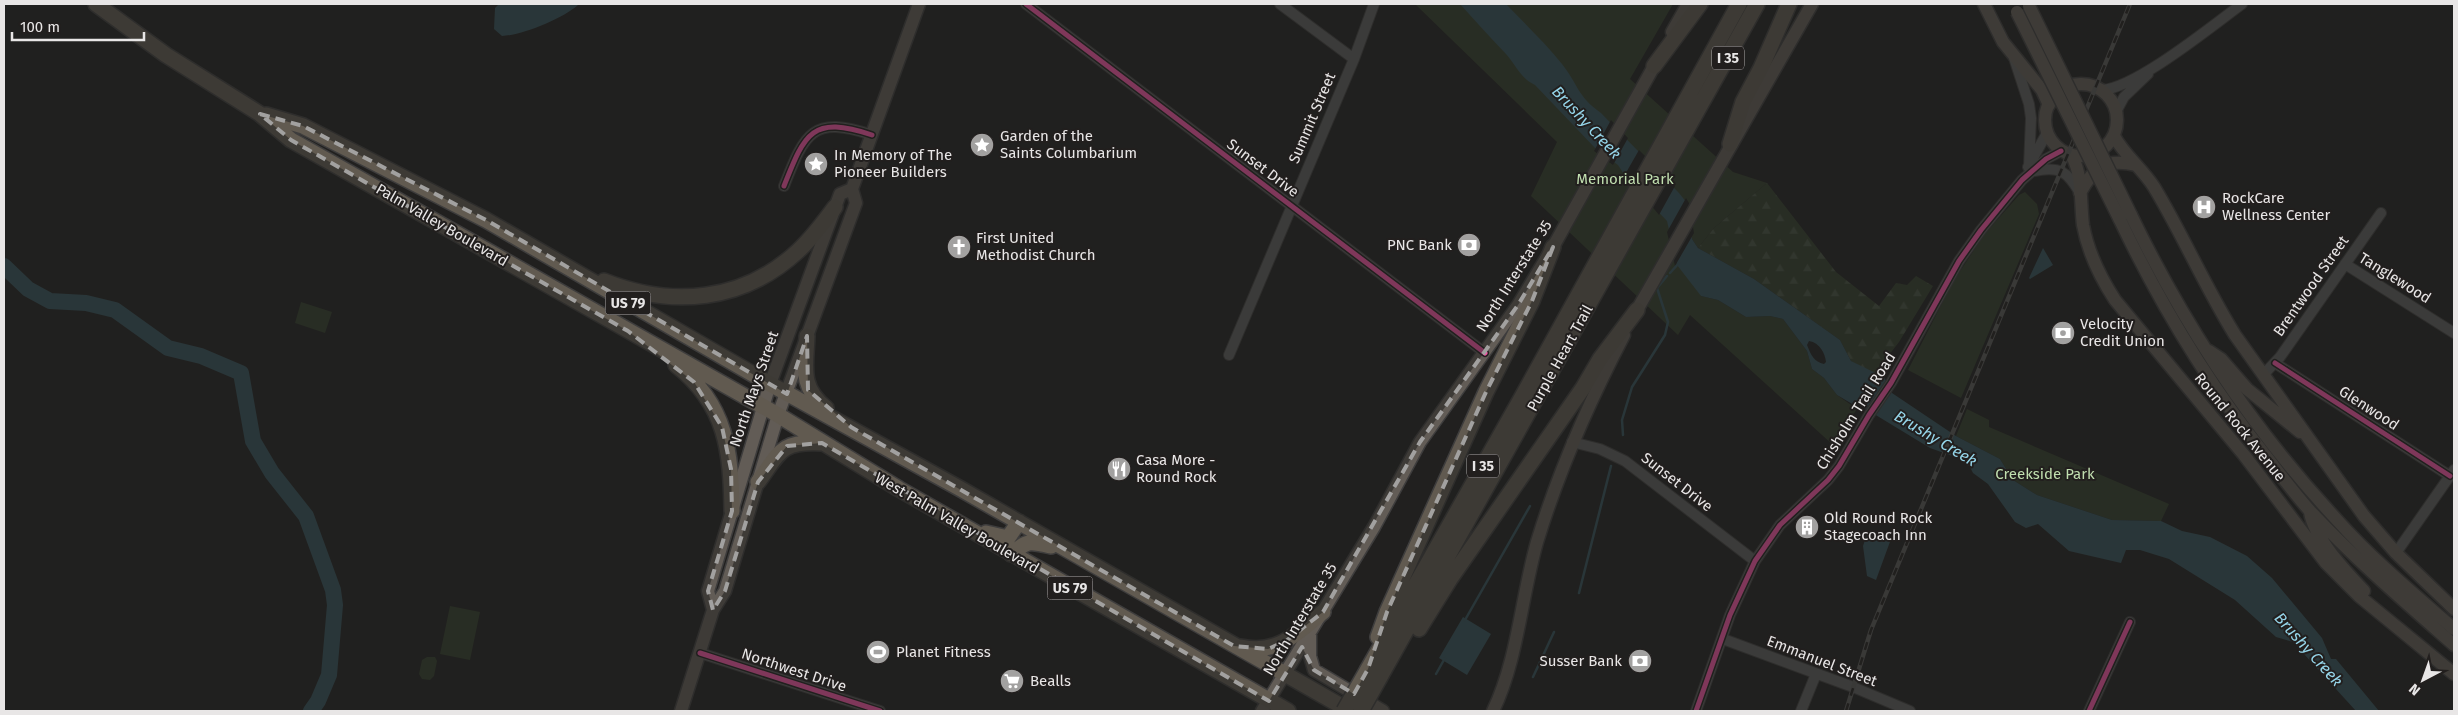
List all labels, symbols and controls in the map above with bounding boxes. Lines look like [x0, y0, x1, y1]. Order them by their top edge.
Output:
scale bar [12, 10, 145, 42]
text: 100 m [20, 18, 60, 36]
road number: I 35 [1712, 46, 1744, 70]
street label: Summit Street [1285, 69, 1339, 166]
water label: Brushy Creek [1548, 82, 1625, 163]
place label: Garden of the Saints Columbarium [1000, 127, 1137, 162]
place icon: Garden of the Saints Columbarium [969, 132, 995, 158]
street label: Sunset Drive [1223, 135, 1303, 201]
place label: In Memory of The Pioneer Builders [834, 146, 952, 181]
place icon: In Memory of The Pioneer Builders [803, 151, 829, 177]
park label: Memorial Park [1576, 170, 1674, 188]
street label: Palm Valley Boulevard [373, 180, 511, 270]
place label: RockCare Wellness Center [2222, 189, 2330, 224]
hospital icon: RockCare Wellness Center [2191, 194, 2217, 220]
street label: North Interstate 35 [1472, 217, 1556, 335]
place label: First United Methodist Church [976, 229, 1095, 264]
bank icon: PNC Bank [1456, 232, 1482, 258]
street label: Brentwood Street [2270, 232, 2353, 340]
church icon: First United Methodist Church [946, 234, 972, 260]
place label: PNC Bank [1387, 236, 1452, 254]
street label: Tanglewood [2356, 249, 2434, 307]
road number: US 79 [606, 292, 650, 314]
street label: Purple Heart Trail [1523, 301, 1597, 414]
place label: Velocity Credit Union [2080, 315, 2165, 350]
bank icon: Velocity Credit Union [2050, 320, 2076, 346]
street label: North Mays Street [726, 328, 782, 449]
street label: Chisholm Trail Road [1813, 349, 1899, 473]
street label: Round Rock Avenue [2191, 369, 2289, 485]
street label: Glenwood [2336, 382, 2402, 434]
water label: Brushy Creek [1891, 406, 1981, 471]
street label: Sunset Drive [1638, 449, 1716, 515]
place label: Casa More - Round Rock [1136, 451, 1217, 486]
road number: I 35 [1467, 454, 1499, 478]
restaurant icon: Casa More - Round Rock [1106, 456, 1132, 482]
park label: Creekside Park [1995, 465, 2095, 483]
street label: West Palm Valley Boulevard [872, 469, 1042, 577]
place label: Old Round Rock Stagecoach Inn [1824, 509, 1933, 544]
building icon: Old Round Rock Stagecoach Inn [1794, 514, 1820, 540]
street label: North Interstate 35 [1259, 560, 1341, 678]
road number: US 79 [1048, 576, 1092, 600]
water label: Brushy Creek [2270, 608, 2347, 690]
street label: Emmanuel Street [1764, 632, 1880, 690]
sports icon: Planet Fitness [865, 639, 891, 665]
place label: Planet Fitness [896, 643, 991, 661]
street label: Northwest Drive [739, 645, 849, 695]
bank icon: Susser Bank [1627, 648, 1653, 674]
place label: Susser Bank [1540, 652, 1622, 670]
north arrow [2398, 655, 2448, 705]
supermarket icon: Bealls [999, 668, 1025, 694]
place label: Bealls [1030, 672, 1071, 690]
text: N [2406, 680, 2424, 699]

